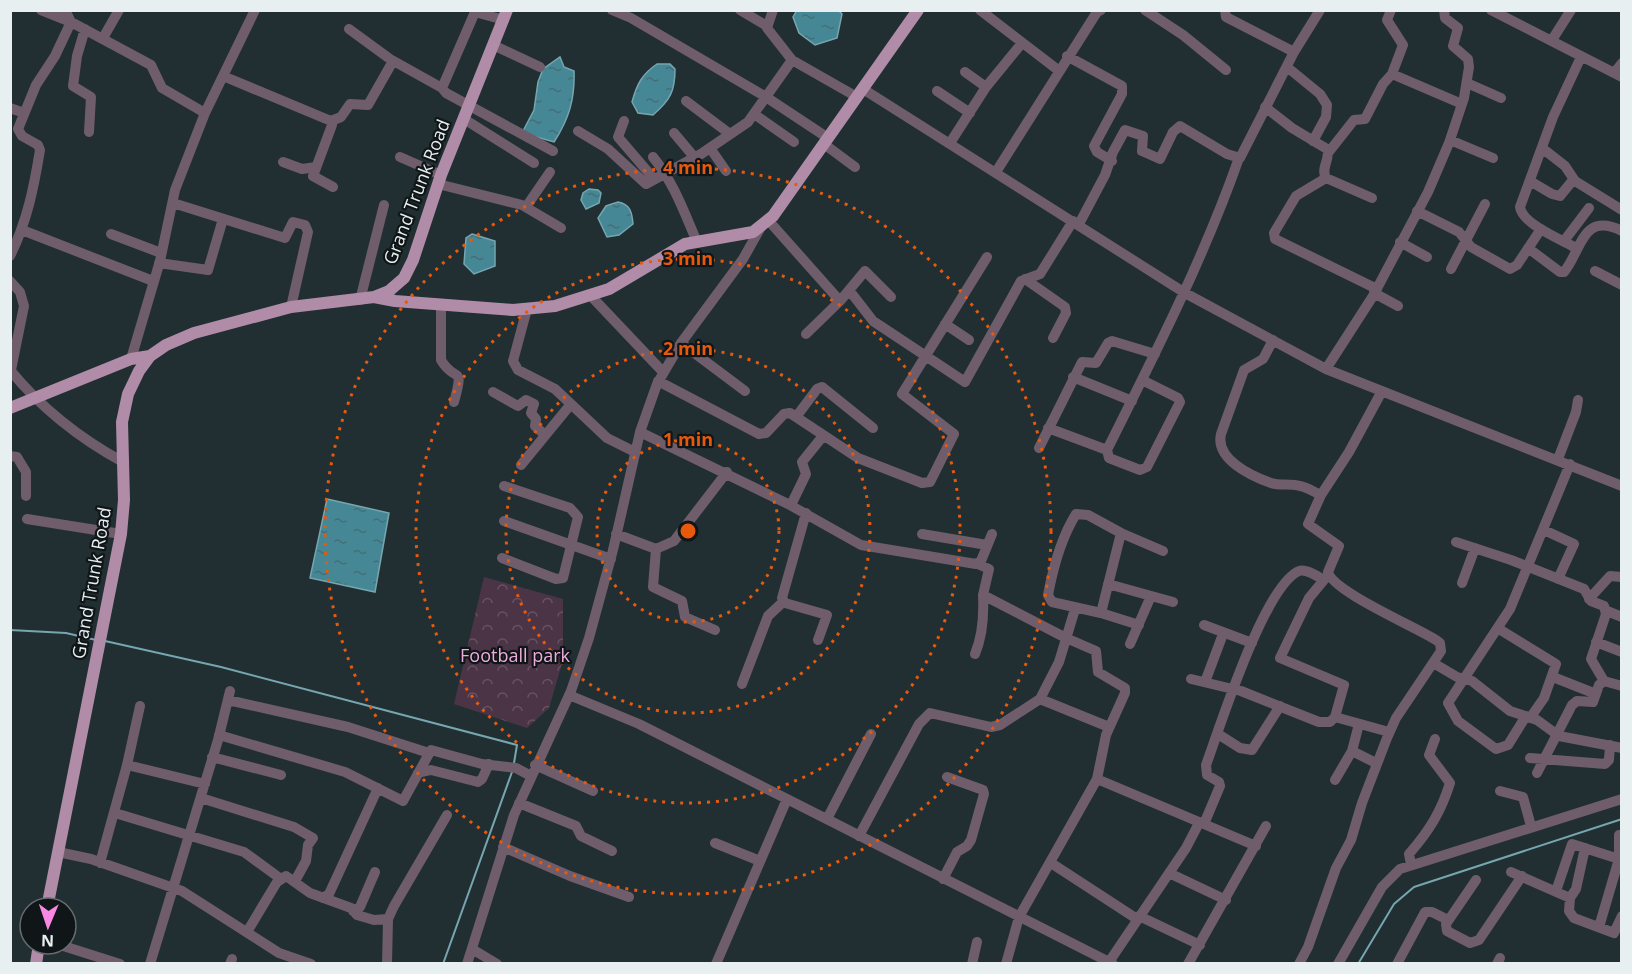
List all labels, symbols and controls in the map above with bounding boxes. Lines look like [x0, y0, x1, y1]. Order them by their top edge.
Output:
street label: Grand Trunk Road [377, 116, 455, 268]
text: 4 min [663, 155, 713, 179]
text: 3 min [663, 246, 713, 270]
text: 2 min [663, 336, 713, 360]
text: 1 min [663, 427, 713, 451]
street label: Grand Trunk Road [66, 505, 116, 661]
centre of rings [678, 521, 698, 541]
park label: Football park [460, 643, 571, 667]
north arrow [18, 896, 78, 956]
text: N [41, 930, 54, 952]

